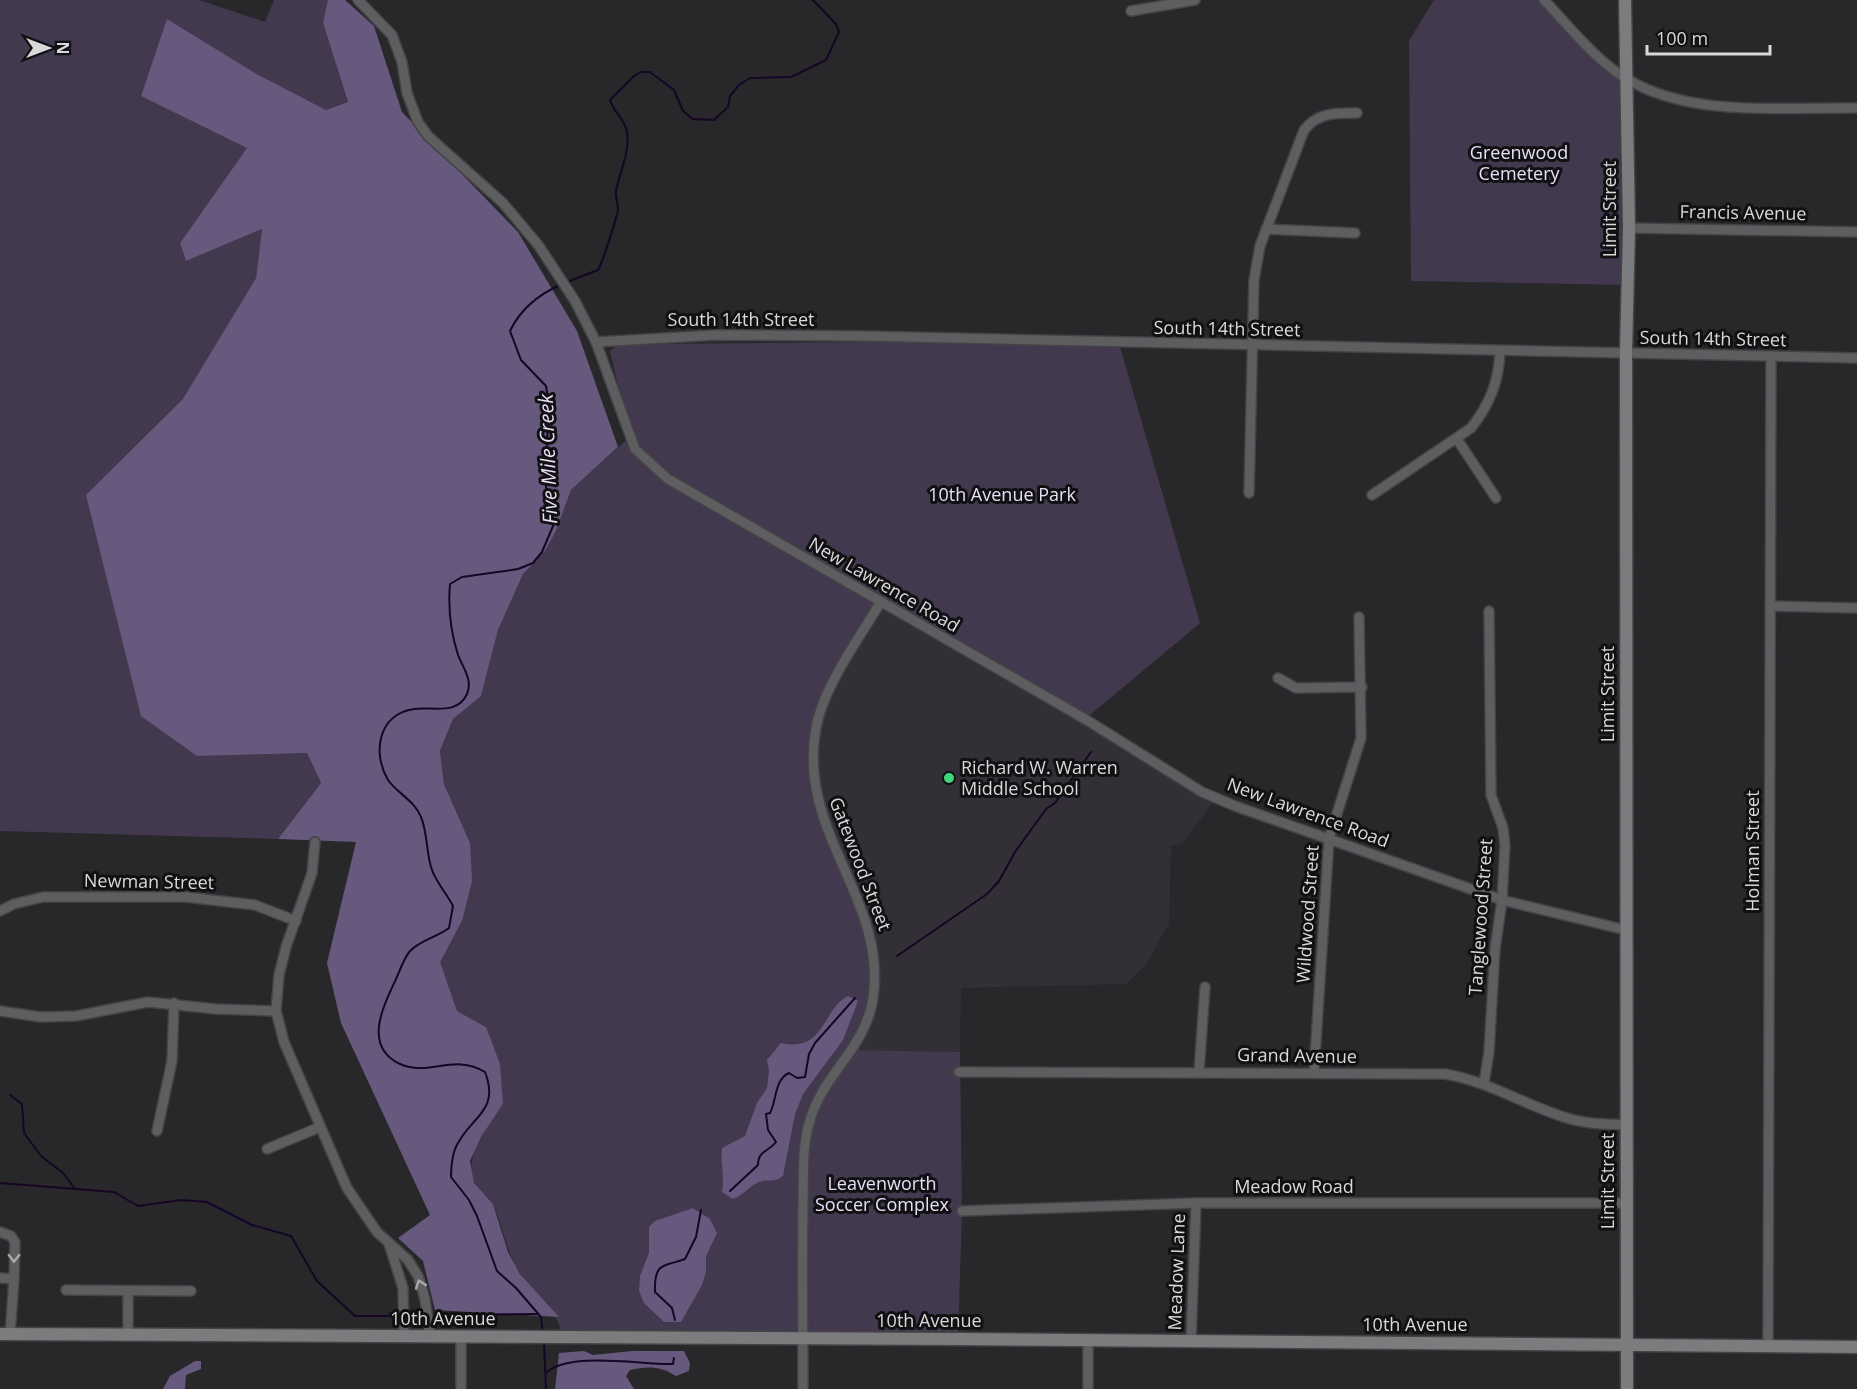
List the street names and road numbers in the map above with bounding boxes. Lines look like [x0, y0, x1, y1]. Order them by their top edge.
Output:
street label: Limit Street [1597, 161, 1621, 257]
street label: Francis Avenue [1679, 199, 1807, 225]
street label: South 14th Street [668, 307, 814, 331]
street label: South 14th Street [1153, 315, 1301, 341]
street label: South 14th Street [1639, 325, 1787, 351]
street label: New Lawrence Road [805, 531, 964, 637]
street label: Limit Street [1595, 646, 1619, 742]
street label: New Lawrence Road [1224, 772, 1393, 852]
street label: Holman Street [1740, 790, 1764, 912]
street label: Gatewood Street [824, 793, 897, 934]
street label: Tanglewood Street [1463, 838, 1497, 996]
street label: Wildwood Street [1290, 844, 1324, 984]
street label: Newman Street [84, 868, 214, 894]
street label: Grand Avenue [1237, 1042, 1357, 1068]
street label: Limit Street [1595, 1133, 1619, 1229]
street label: Meadow Road [1234, 1174, 1354, 1198]
street label: Meadow Lane [1162, 1213, 1190, 1331]
street label: 10th Avenue [390, 1306, 496, 1330]
street label: 10th Avenue [876, 1308, 982, 1332]
street label: 10th Avenue [1362, 1312, 1468, 1336]

